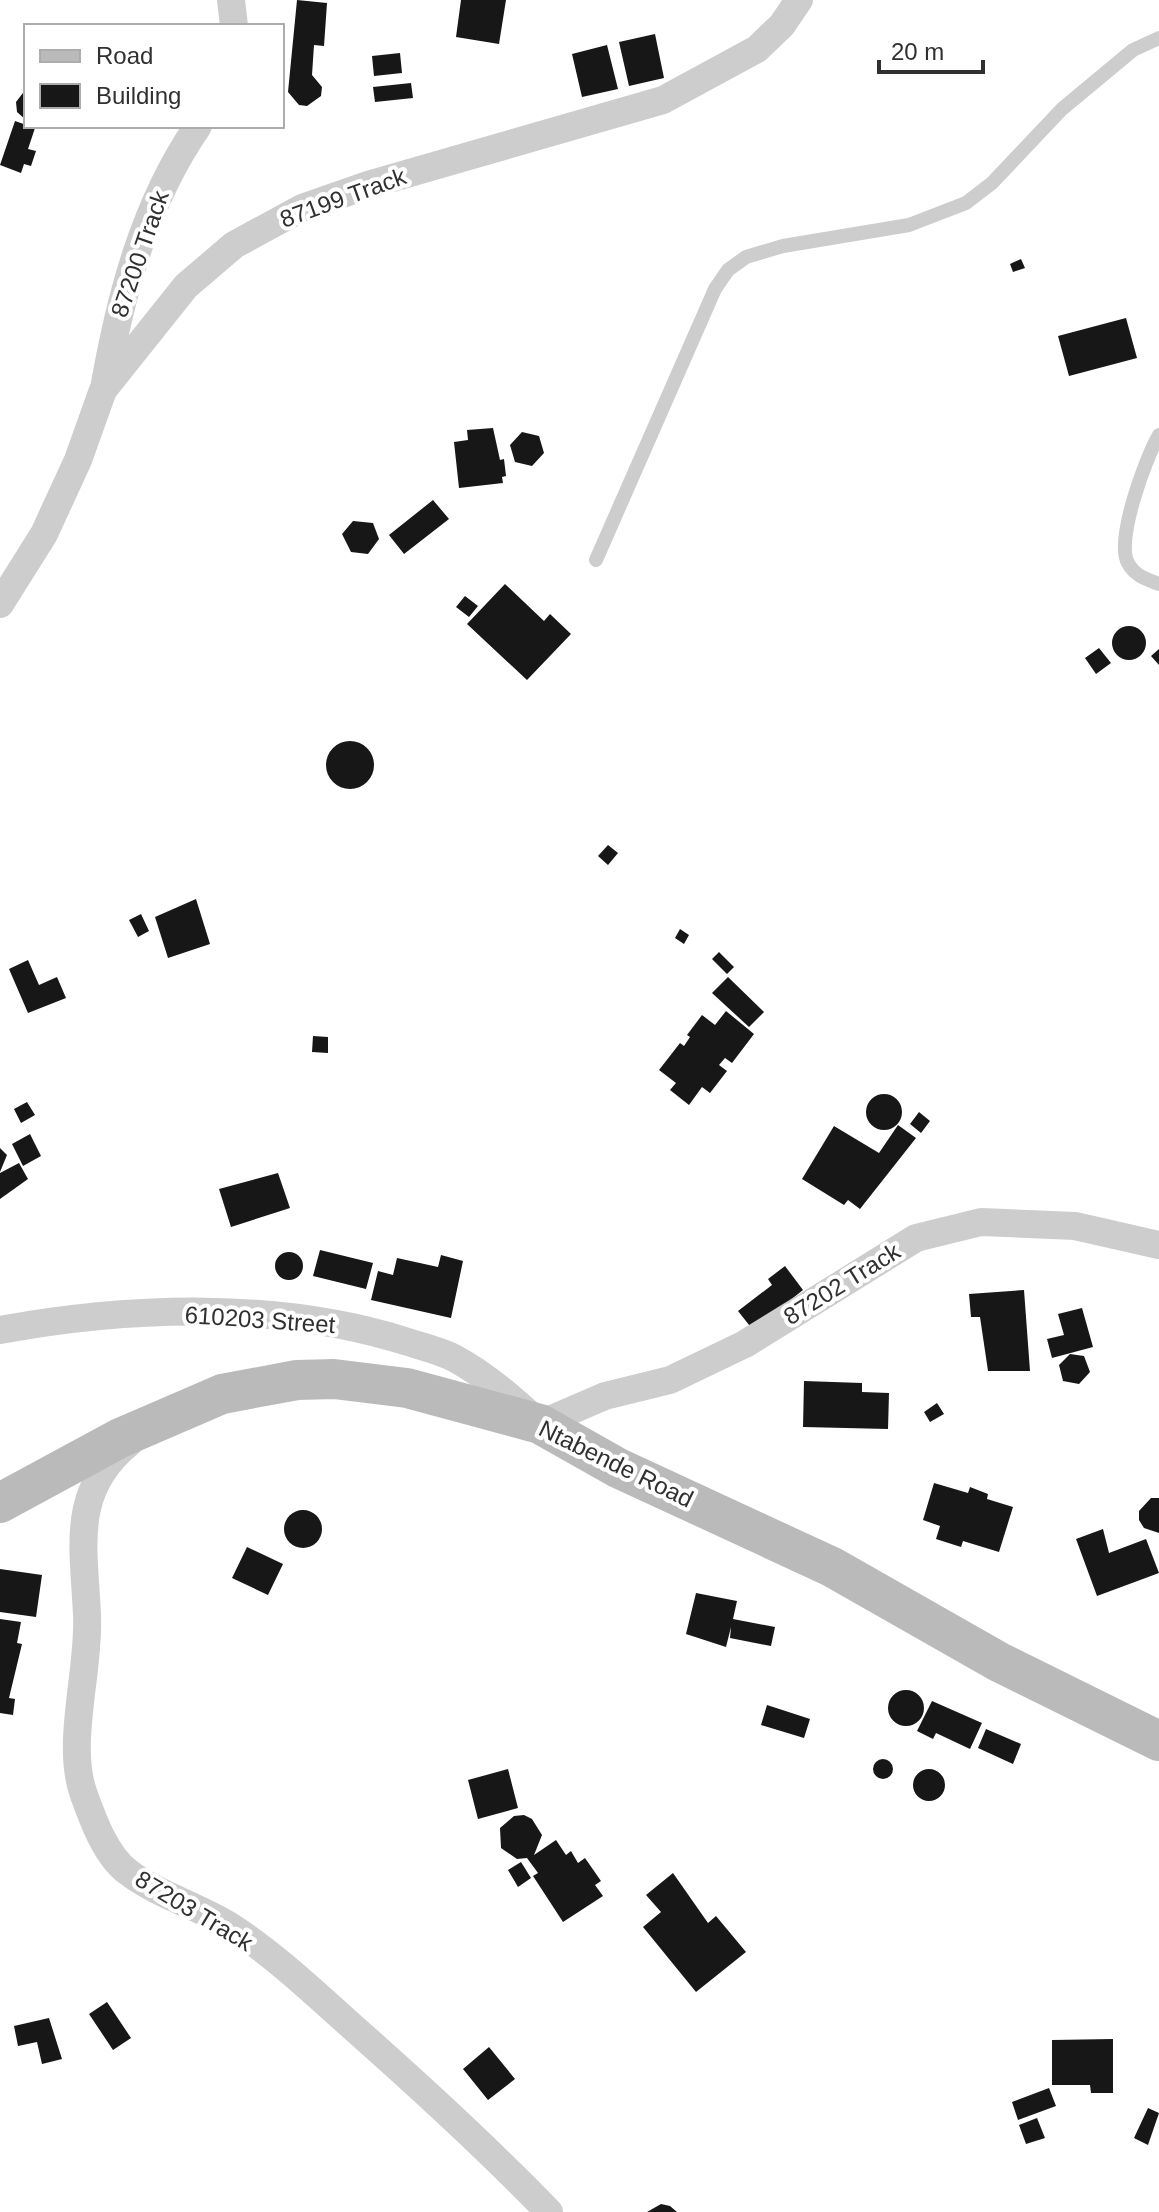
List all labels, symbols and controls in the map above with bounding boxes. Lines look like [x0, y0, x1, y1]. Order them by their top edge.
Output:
legend [24, 24, 284, 128]
scale bar [879, 24, 983, 74]
text: 20 m [891, 38, 944, 65]
text: Road [96, 42, 153, 69]
text: Building [96, 82, 181, 109]
street label: 87199 Track [276, 162, 410, 233]
street label: 87200 Track [105, 186, 174, 321]
street label: 87202 Track [779, 1237, 906, 1330]
street label: 610203 Street [184, 1301, 337, 1338]
street label: Ntabende Road [535, 1415, 698, 1513]
street label: 87203 Track [131, 1865, 259, 1957]

